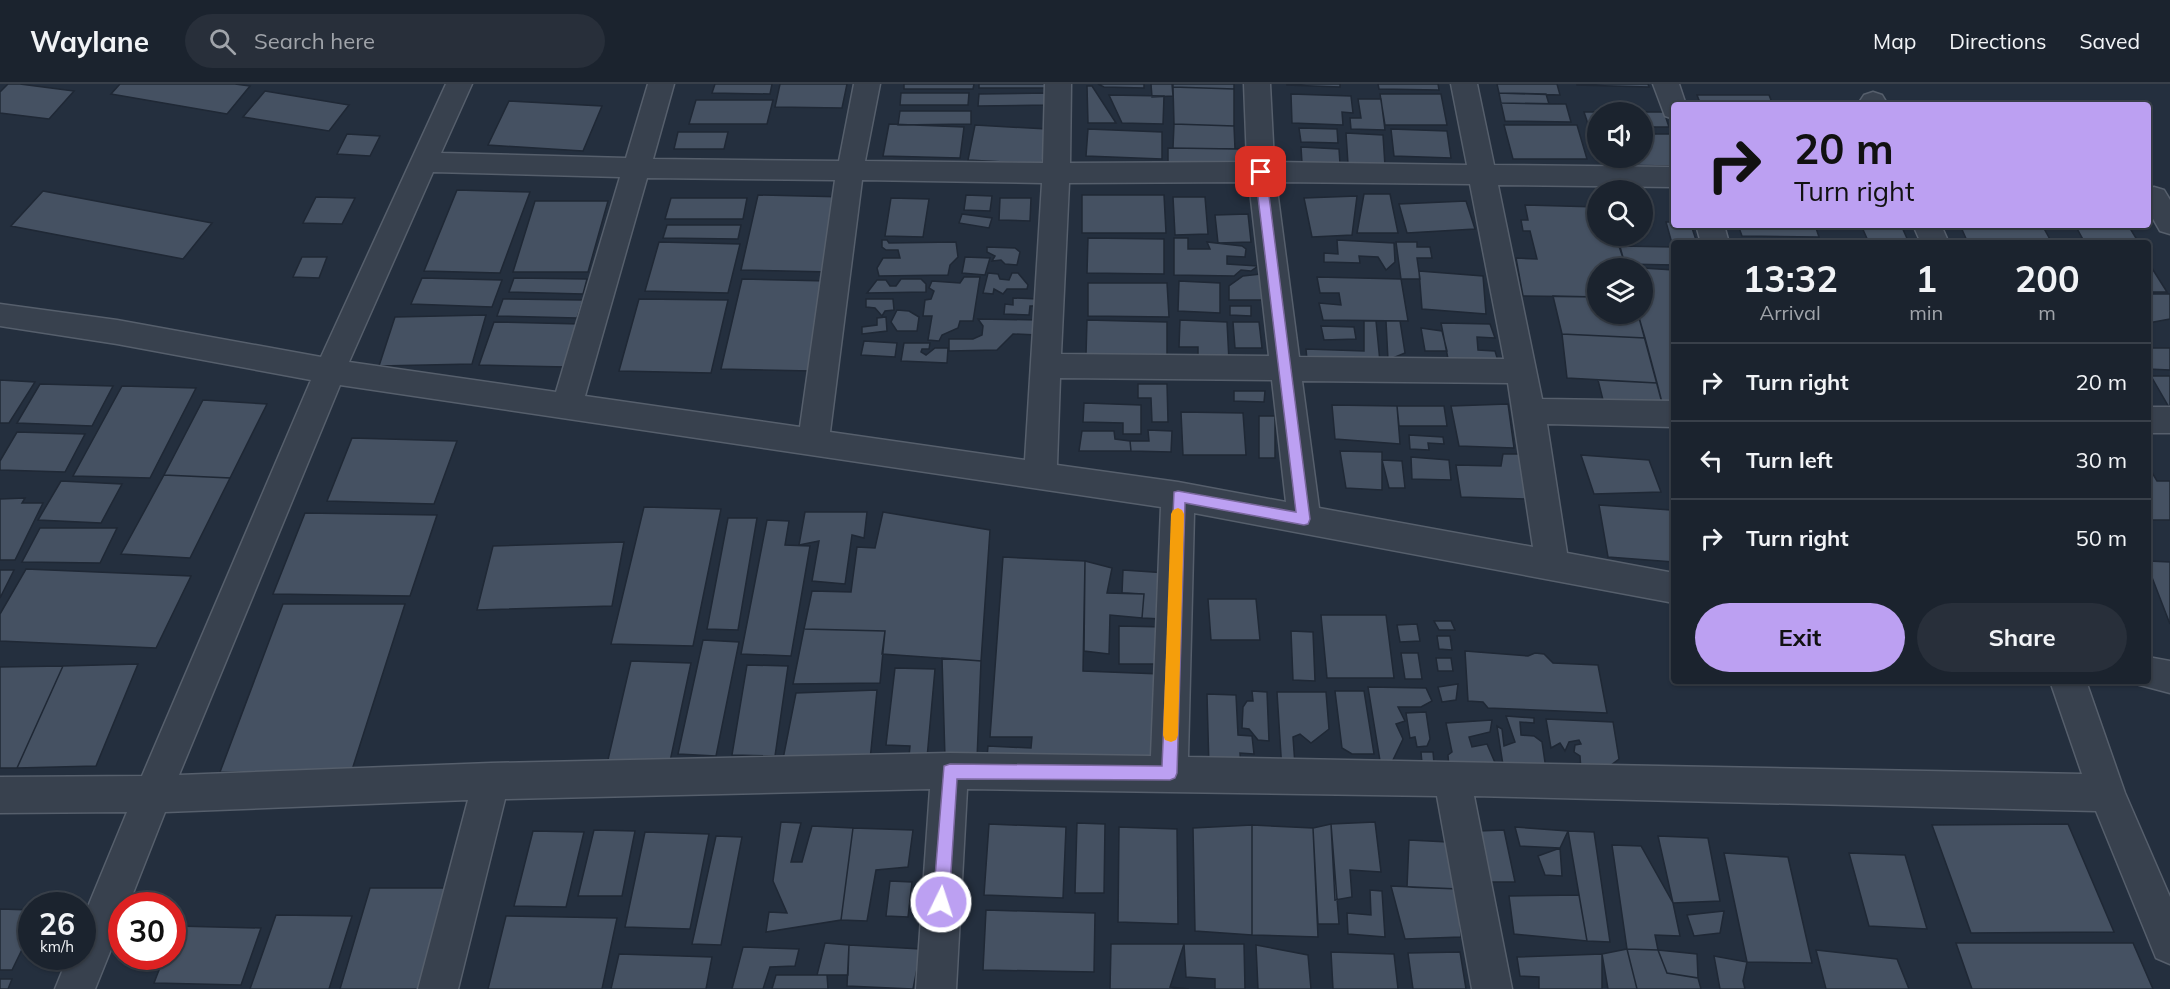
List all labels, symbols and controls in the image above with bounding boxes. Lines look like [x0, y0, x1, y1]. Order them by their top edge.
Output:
search box [185, 14, 605, 68]
text: Waylane [30, 24, 149, 59]
icon: search [206, 25, 239, 58]
text: Search here [254, 27, 375, 55]
text: Map [1873, 28, 1916, 54]
text: Directions [1949, 28, 2046, 54]
text: Saved [2079, 28, 2140, 54]
map controls [1587, 102, 1653, 324]
button: sound [1587, 102, 1653, 168]
text: 20 m [1794, 122, 1894, 175]
icon: right [1695, 126, 1773, 204]
pin [1235, 146, 1286, 197]
icon: arrive [1244, 155, 1277, 188]
text: Turn right [1794, 174, 1914, 208]
button: search [1587, 180, 1653, 246]
text: 13:32 [1742, 256, 1838, 301]
text: 1 [1915, 256, 1937, 301]
text: 200 [2015, 256, 2080, 301]
button: layers [1587, 258, 1653, 324]
text: Arrival [1760, 300, 1821, 325]
text: min [1909, 300, 1943, 325]
text: m [2038, 300, 2056, 325]
icon: right [1695, 366, 1728, 399]
text: Turn right [1746, 368, 1849, 396]
text: 20 m [2076, 368, 2127, 396]
icon: left [1695, 444, 1728, 477]
text: Turn left [1746, 446, 1833, 474]
text: 30 m [2076, 446, 2127, 474]
icon: right [1695, 522, 1728, 555]
text: Turn right [1746, 524, 1849, 552]
text: 50 m [2076, 524, 2127, 552]
button: Exit [1695, 603, 1905, 672]
button: Share [1917, 603, 2127, 672]
position arrow [909, 870, 973, 934]
speed limit sign: 30 [108, 892, 186, 970]
text: 26 [39, 905, 75, 943]
text: km/h [40, 937, 74, 956]

